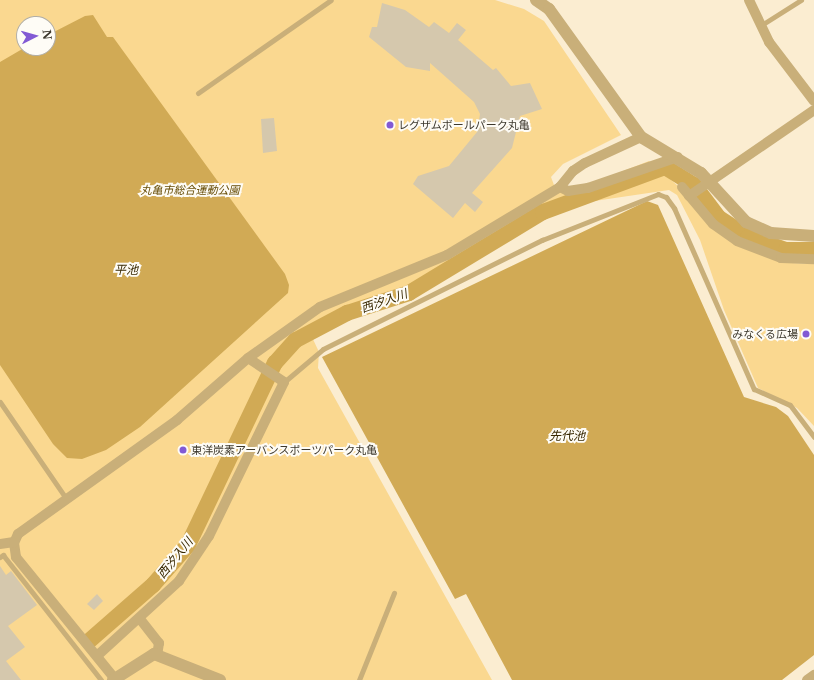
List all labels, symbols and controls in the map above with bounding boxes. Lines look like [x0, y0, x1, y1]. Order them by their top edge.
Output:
north arrow [16, 16, 56, 56]
text: N [39, 29, 54, 41]
place label: レグザムボールパーク丸亀 [398, 118, 530, 132]
marker: レグザムボールパーク丸亀 [385, 120, 395, 130]
park label: 丸亀市総合運動公園 [141, 183, 239, 197]
water label: 平池 [114, 263, 138, 277]
water label: 西汐入川 [359, 286, 409, 316]
place label: みなくる広場 [732, 327, 798, 341]
marker: みなくる広場 [801, 329, 811, 339]
water label: 先代池 [549, 429, 585, 443]
place label: 東洋炭素アーバンスポーツパーク丸亀 [191, 443, 377, 457]
marker: 東洋炭素アーバンスポーツパーク丸亀 [178, 445, 188, 455]
water label: 西汐入川 [154, 535, 196, 581]

